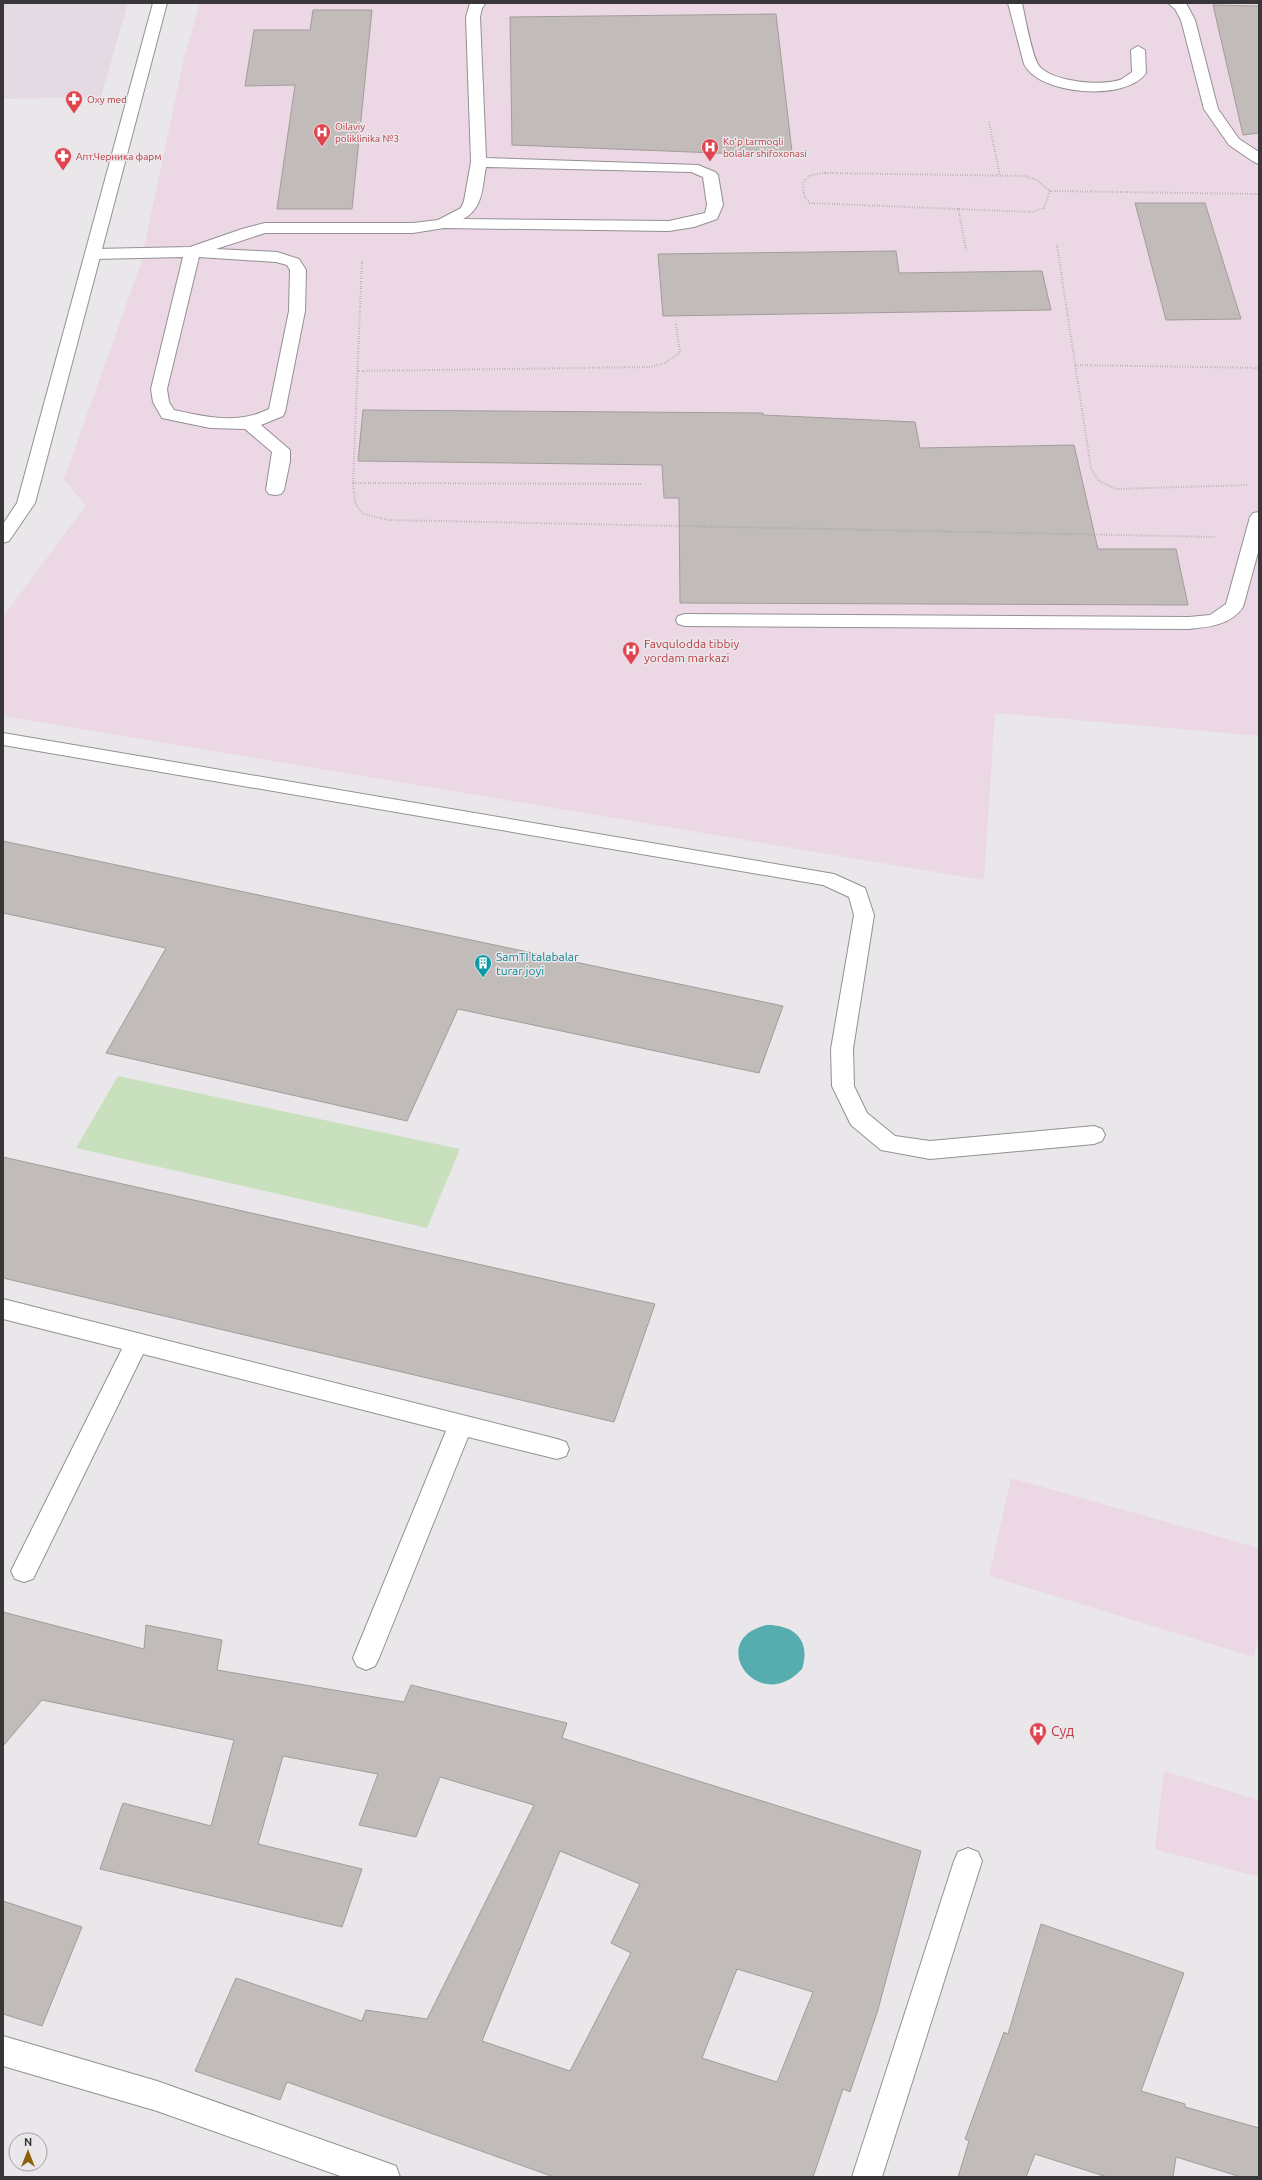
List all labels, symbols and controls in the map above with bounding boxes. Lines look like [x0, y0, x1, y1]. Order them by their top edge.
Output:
pharmacy icon: Oxy med [64, 89, 84, 114]
place label: Oxy med [87, 94, 127, 105]
place label: Oilaviy poliklinika №3 [335, 121, 399, 144]
hospital icon: Oilaviy poliklinika №3 [312, 122, 332, 147]
place label: Ko'p tarmoqli bolalar shifoxonasi [723, 136, 807, 159]
hospital icon: Ko'p tarmoqli bolalar shifoxonasi [700, 137, 720, 162]
pharmacy icon: Апт.Черника фарм [53, 146, 73, 171]
place label: Апт.Черника фарм [76, 151, 161, 162]
place label: Favqulodda tibbiy yordam markazi [644, 637, 739, 664]
hospital icon: Favqulodda tibbiy yordam markazi [621, 640, 641, 665]
place label: SamTI talabalar turar joyi [496, 950, 579, 977]
building icon: SamTI talabalar turar joyi [473, 953, 493, 978]
hospital icon: Суд [1028, 1721, 1048, 1746]
place label: Суд [1051, 1723, 1074, 1739]
north arrow [8, 2132, 48, 2172]
text: N [24, 2136, 32, 2148]

